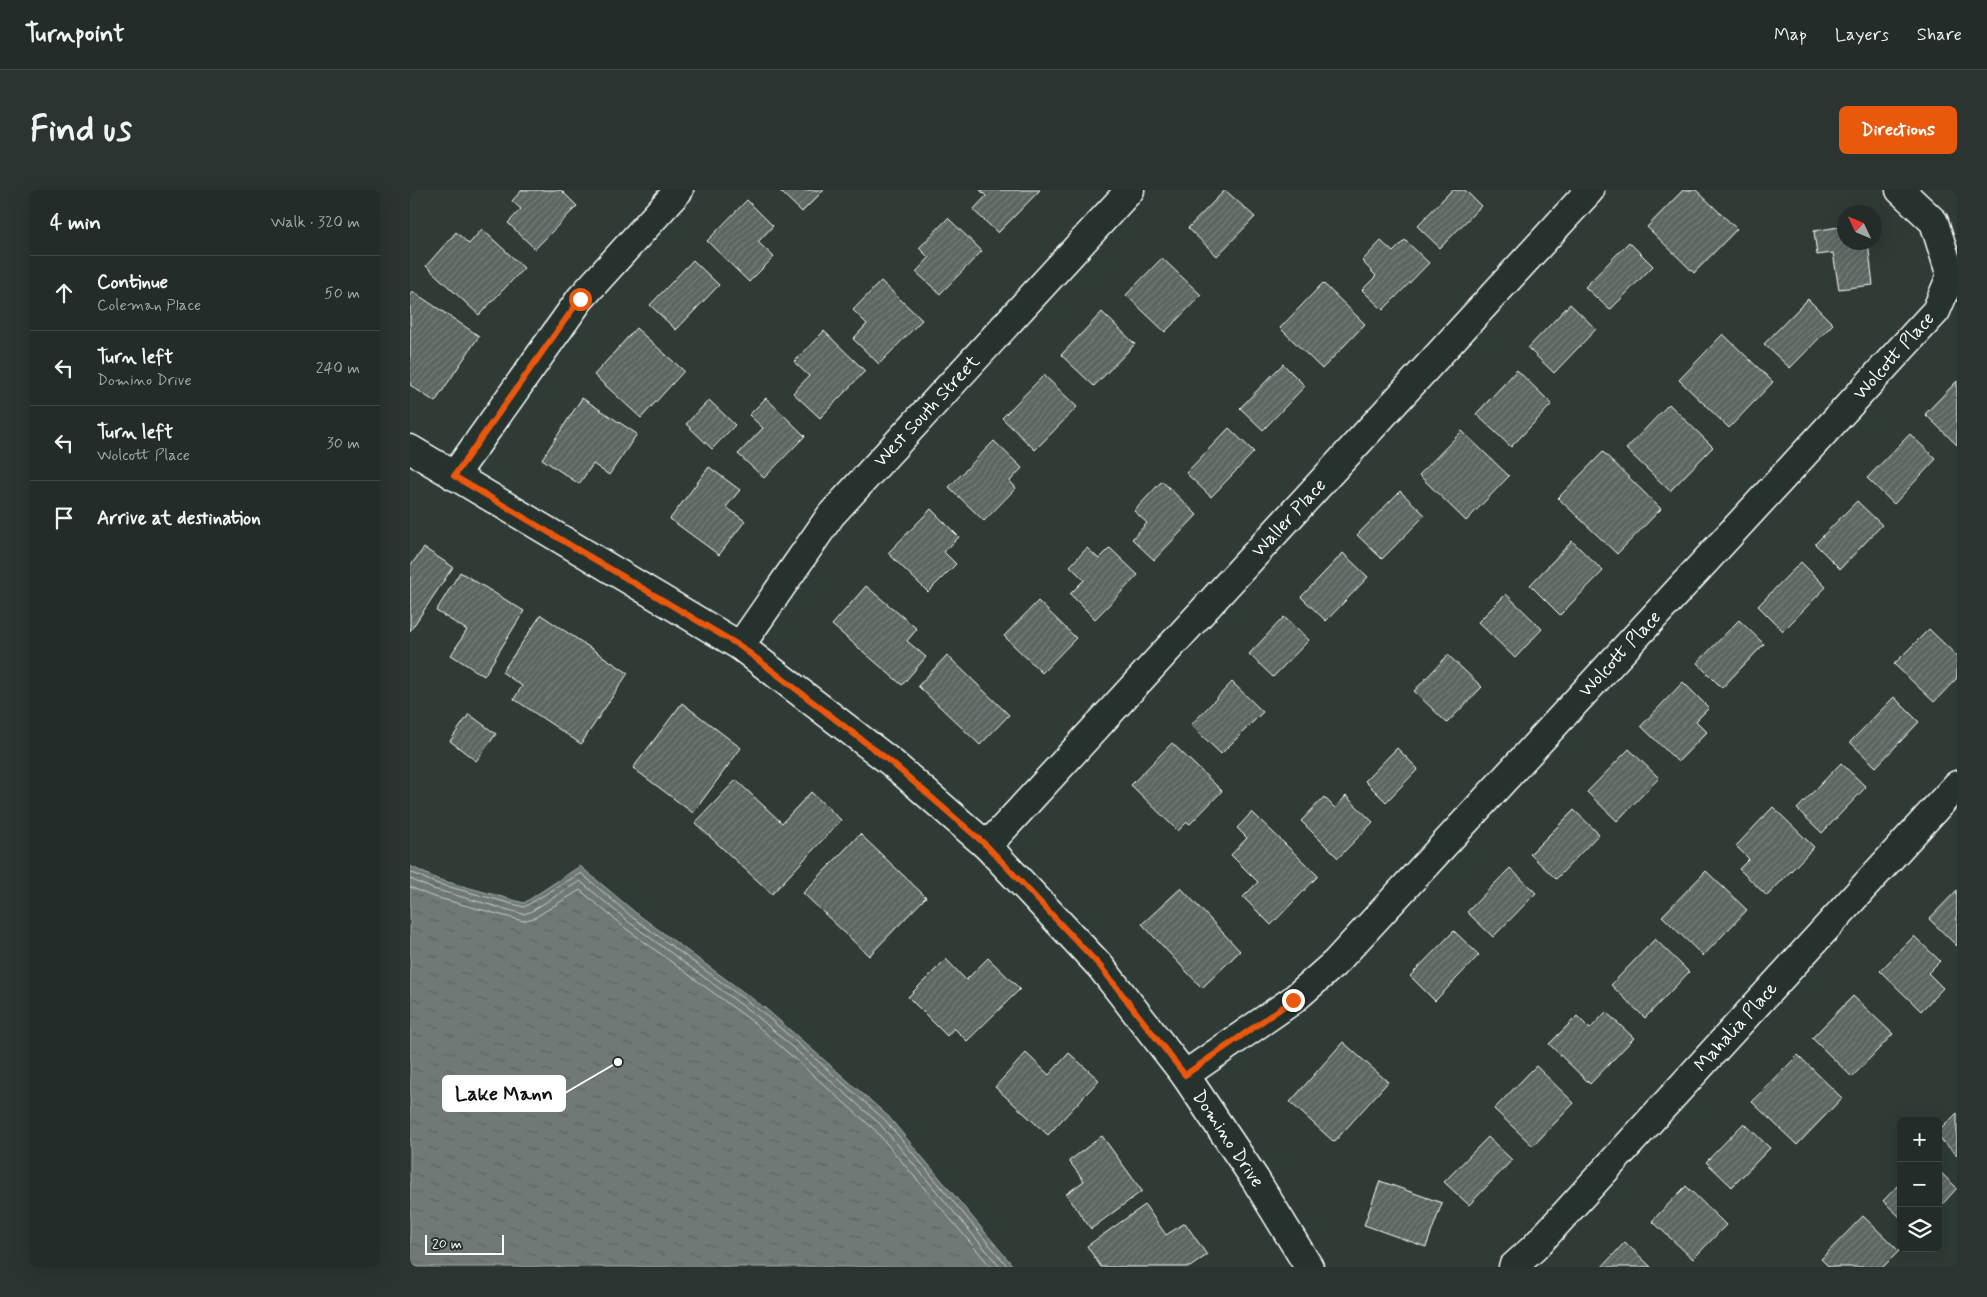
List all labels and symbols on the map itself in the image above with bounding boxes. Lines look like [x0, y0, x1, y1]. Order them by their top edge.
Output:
north arrow [1837, 205, 1882, 250]
route start [569, 288, 592, 311]
street label: Wolcott Place [1848, 307, 1940, 405]
street label: West South Street [868, 349, 986, 473]
street label: Waller Place [1246, 473, 1332, 563]
street label: Wolcott Place [1573, 605, 1667, 703]
street label: Mahalia Place [1689, 976, 1783, 1077]
route end [1282, 989, 1305, 1012]
callout: Lake Mann [443, 1076, 565, 1111]
text: Lake Mann [455, 1081, 553, 1108]
street label: Domino Drive [1186, 1085, 1270, 1193]
scale bar [425, 1232, 504, 1255]

